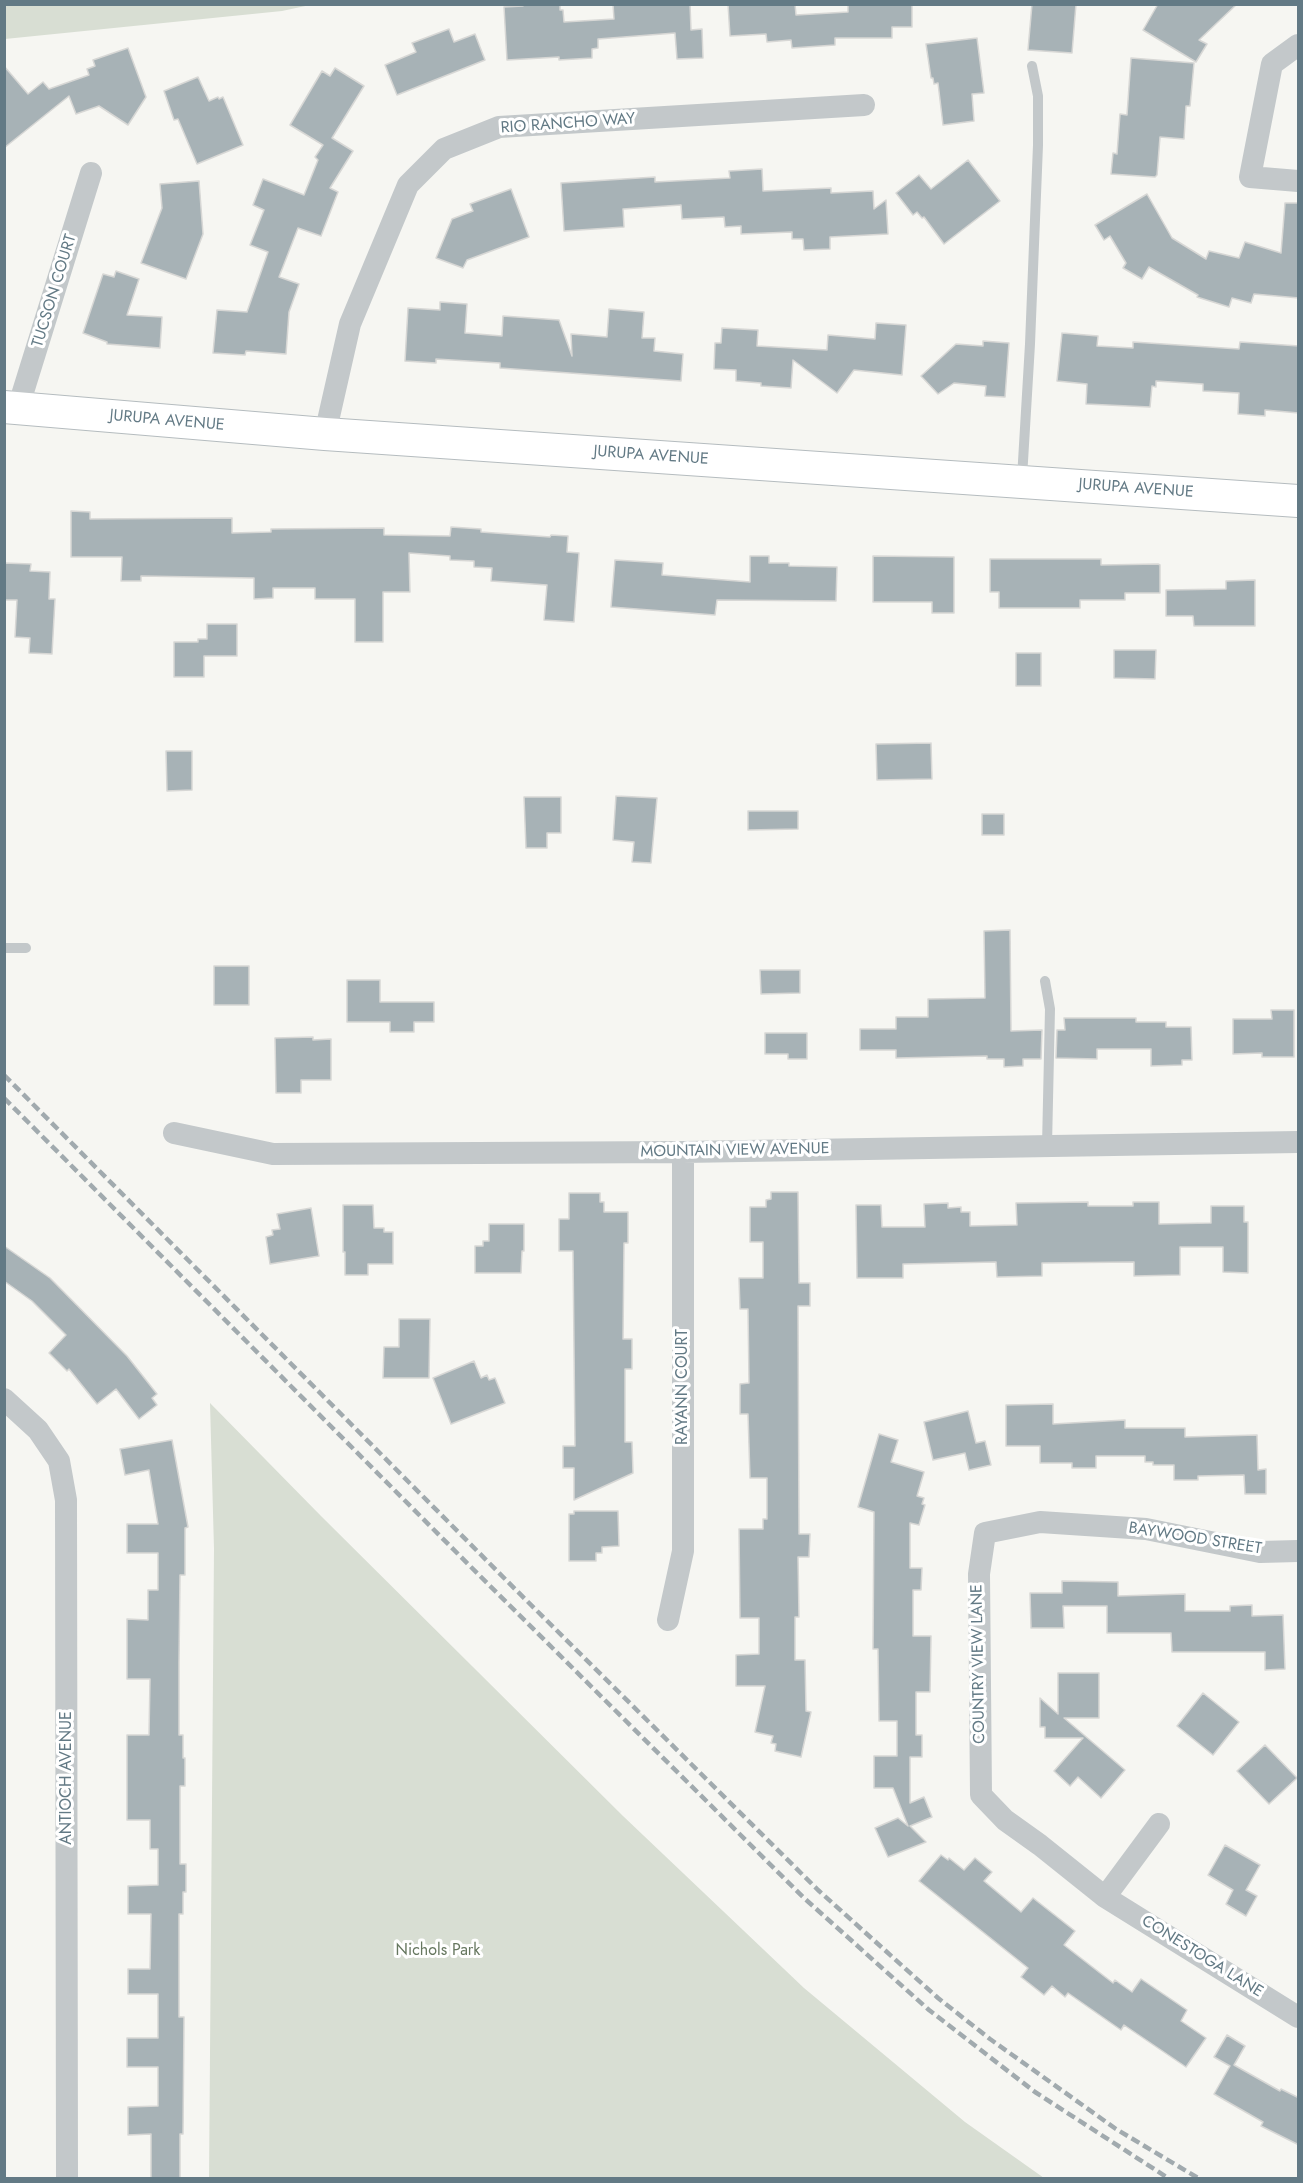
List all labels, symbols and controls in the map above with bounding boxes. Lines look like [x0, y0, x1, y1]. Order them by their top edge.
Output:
street label: RIO RANCHO WAY [500, 110, 636, 138]
street label: TUCSON COURT [29, 232, 81, 350]
street label: JURUPA AVENUE [109, 406, 225, 436]
street label: JURUPA AVENUE [593, 442, 709, 470]
street label: JURUPA AVENUE [1078, 475, 1194, 503]
street label: MOUNTAIN VIEW AVENUE [640, 1140, 830, 1162]
street label: RAYANN COURT [673, 1329, 693, 1445]
street label: BAYWOOD STREET [1127, 1519, 1263, 1559]
street label: COUNTRY VIEW LANE [968, 1584, 990, 1744]
street label: ANTIOCH AVENUE [57, 1711, 77, 1845]
street label: CONESTOGA LANE [1138, 1912, 1266, 2002]
park label: Nichols Park [396, 1941, 480, 1961]

